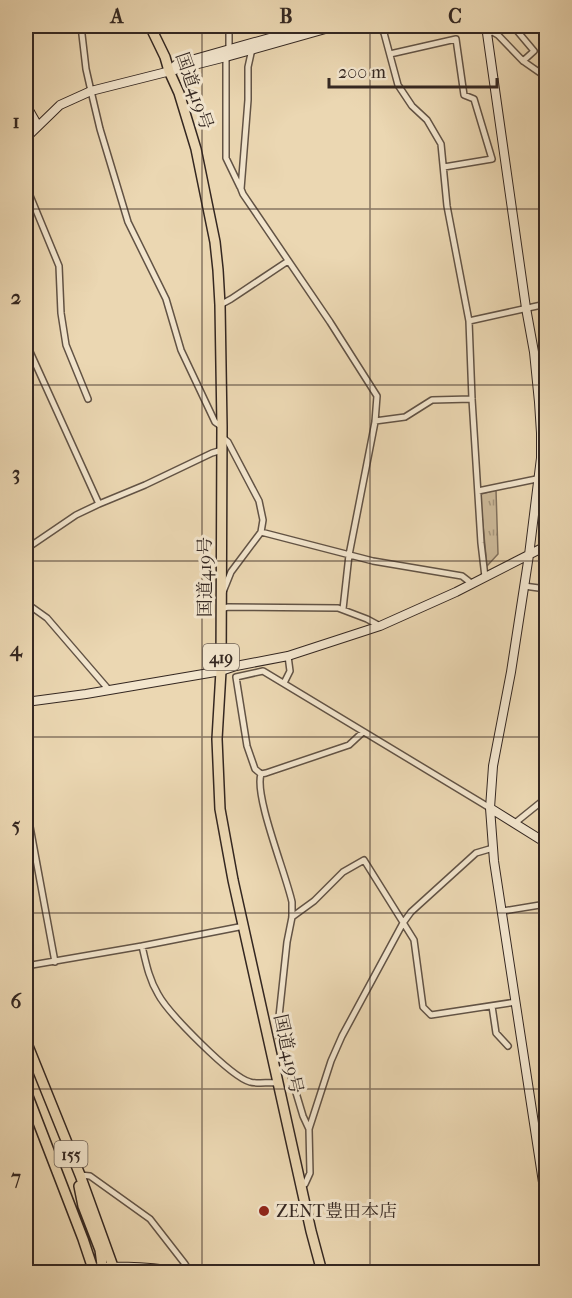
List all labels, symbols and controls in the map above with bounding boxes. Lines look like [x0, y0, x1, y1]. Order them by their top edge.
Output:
text: A [109, 5, 125, 28]
text: B [279, 5, 293, 28]
text: C [448, 5, 462, 28]
street label: 国道419号 [171, 50, 217, 132]
scale bar [329, 51, 497, 89]
text: 200 m [338, 62, 386, 83]
text: 1 [12, 110, 20, 133]
text: 2 [11, 286, 21, 309]
text: 3 [12, 462, 20, 485]
street label: 国道419号 [195, 537, 216, 617]
text: 4 [9, 638, 23, 662]
road number: 419 [203, 644, 239, 670]
text: 5 [12, 814, 21, 837]
text: 6 [11, 990, 23, 1013]
street label: 国道419号 [269, 1012, 307, 1096]
road number: 155 [54, 1141, 88, 1167]
text: 7 [10, 1166, 21, 1189]
place label: ZENT豊田本店 [276, 1201, 397, 1222]
marker: ZENT豊田本店 [257, 1204, 271, 1218]

